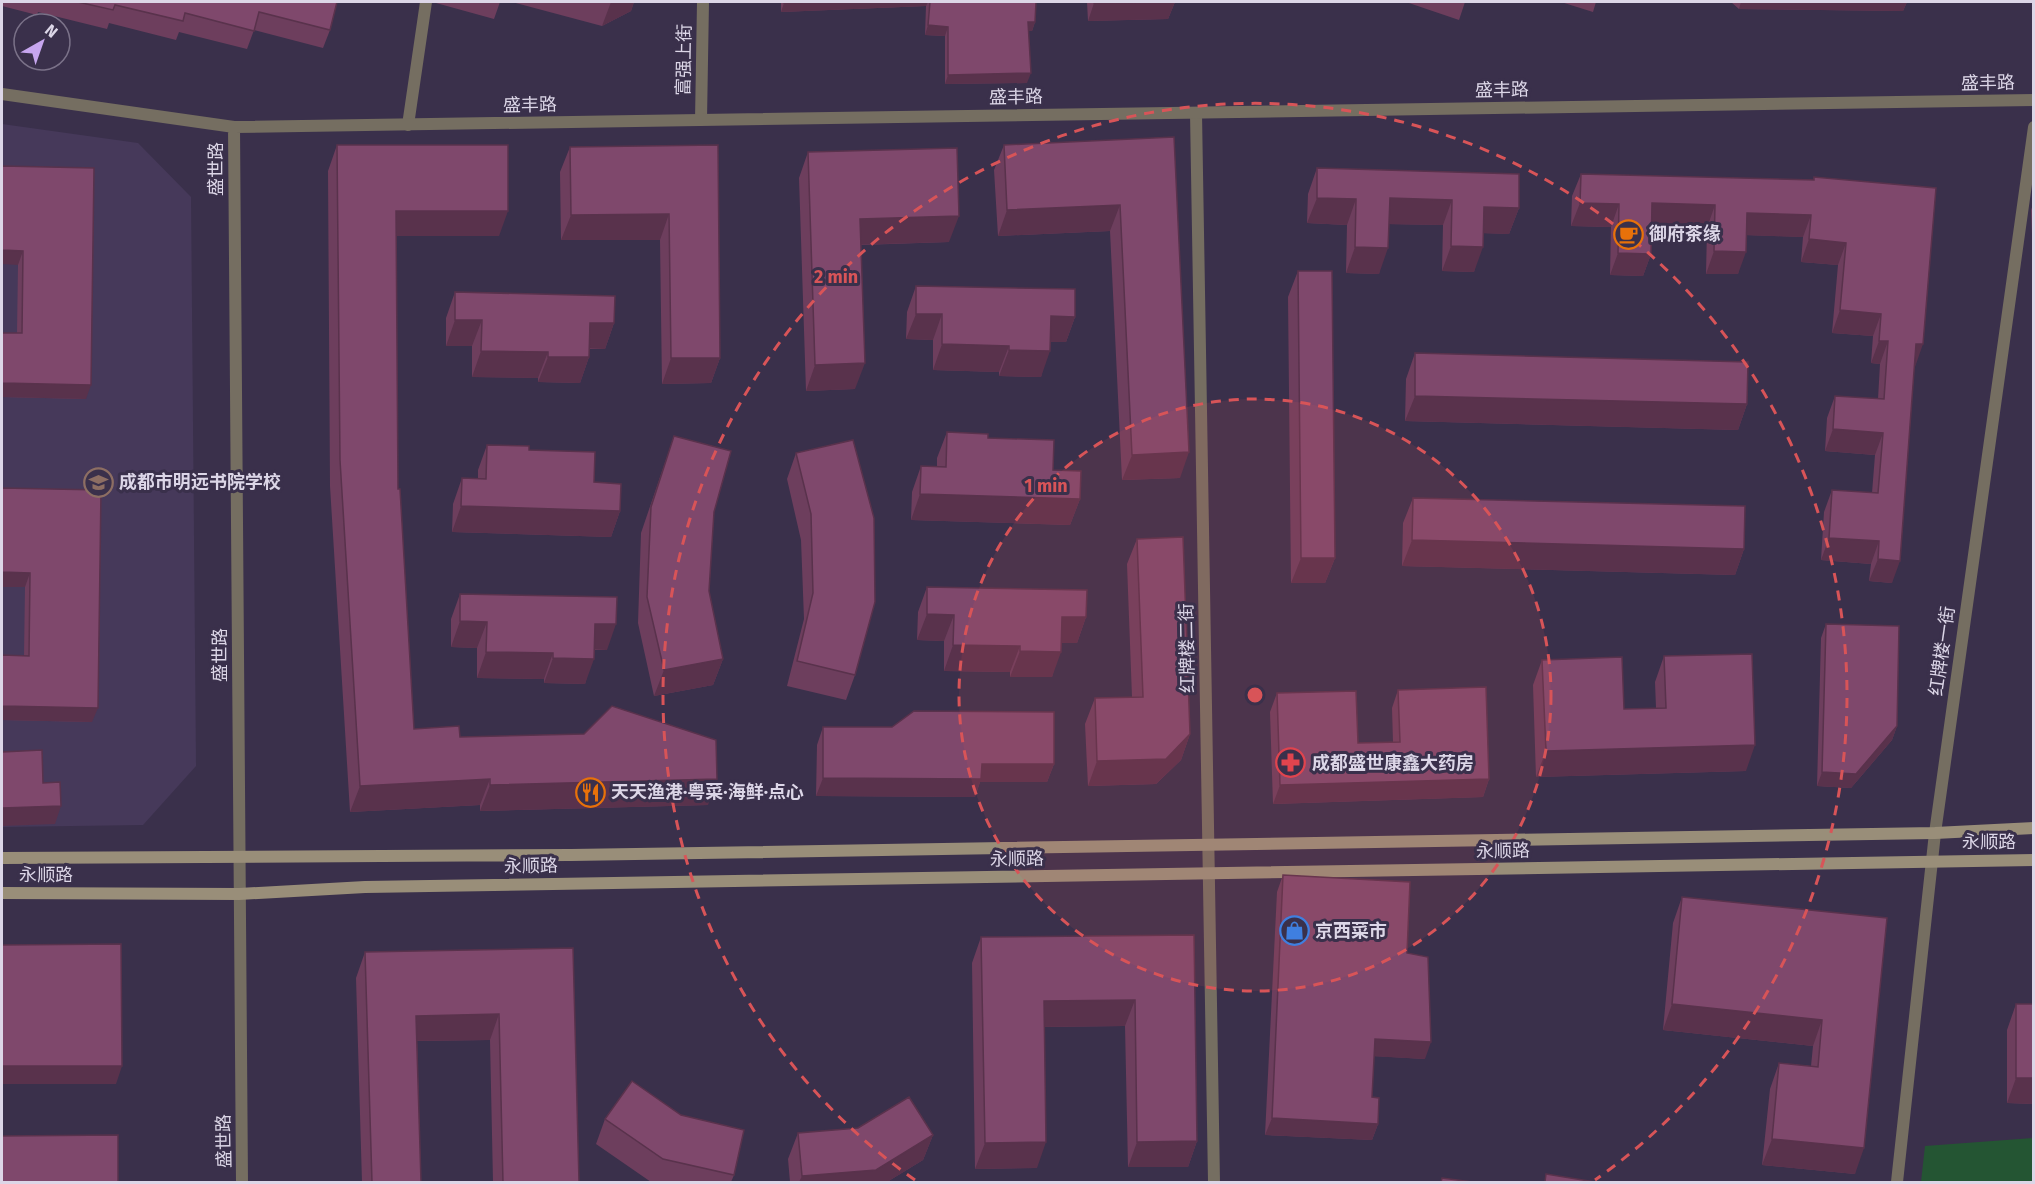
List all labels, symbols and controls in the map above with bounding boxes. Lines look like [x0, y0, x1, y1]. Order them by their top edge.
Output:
north arrow [12, 12, 72, 72]
text: N [41, 20, 61, 42]
street label: 富强上街 [672, 24, 696, 96]
street label: 盛丰路 [1961, 72, 2015, 94]
street label: 盛丰路 [1475, 79, 1529, 101]
street label: 盛丰路 [989, 86, 1043, 108]
street label: 盛丰路 [503, 94, 557, 116]
street label: 盛世路 [205, 142, 227, 196]
cafe icon: 御府茶缘 [1612, 218, 1644, 250]
place label: 御府茶缘 [1648, 223, 1721, 245]
text: 2 min [814, 266, 858, 288]
school or university icon: 成都市明远书院学校 [82, 466, 114, 498]
place label: 成都市明远书院学校 [119, 471, 281, 493]
text: 1 min [1024, 475, 1068, 497]
street label: 红牌楼二街 [1175, 603, 1199, 693]
street label: 红牌楼一街 [1925, 605, 1959, 697]
street label: 盛世路 [209, 628, 231, 682]
centre of rings [1245, 685, 1265, 705]
pharmacy icon: 成都盛世康鑫大药房 [1275, 747, 1307, 779]
place label: 成都盛世康鑫大药房 [1312, 752, 1474, 774]
restaurant icon: 天天渔港·粤菜·海鲜·点心 [574, 776, 606, 808]
place label: 天天渔港·粤菜·海鲜·点心 [611, 781, 804, 803]
street label: 永顺路 [1962, 831, 2016, 853]
street label: 永顺路 [1476, 840, 1530, 862]
street label: 永顺路 [990, 848, 1044, 870]
street label: 永顺路 [504, 855, 558, 877]
street label: 永顺路 [19, 864, 73, 886]
shop icon: 京西菜市 [1278, 915, 1310, 947]
place label: 京西菜市 [1315, 920, 1387, 942]
street label: 盛世路 [213, 1114, 235, 1168]

